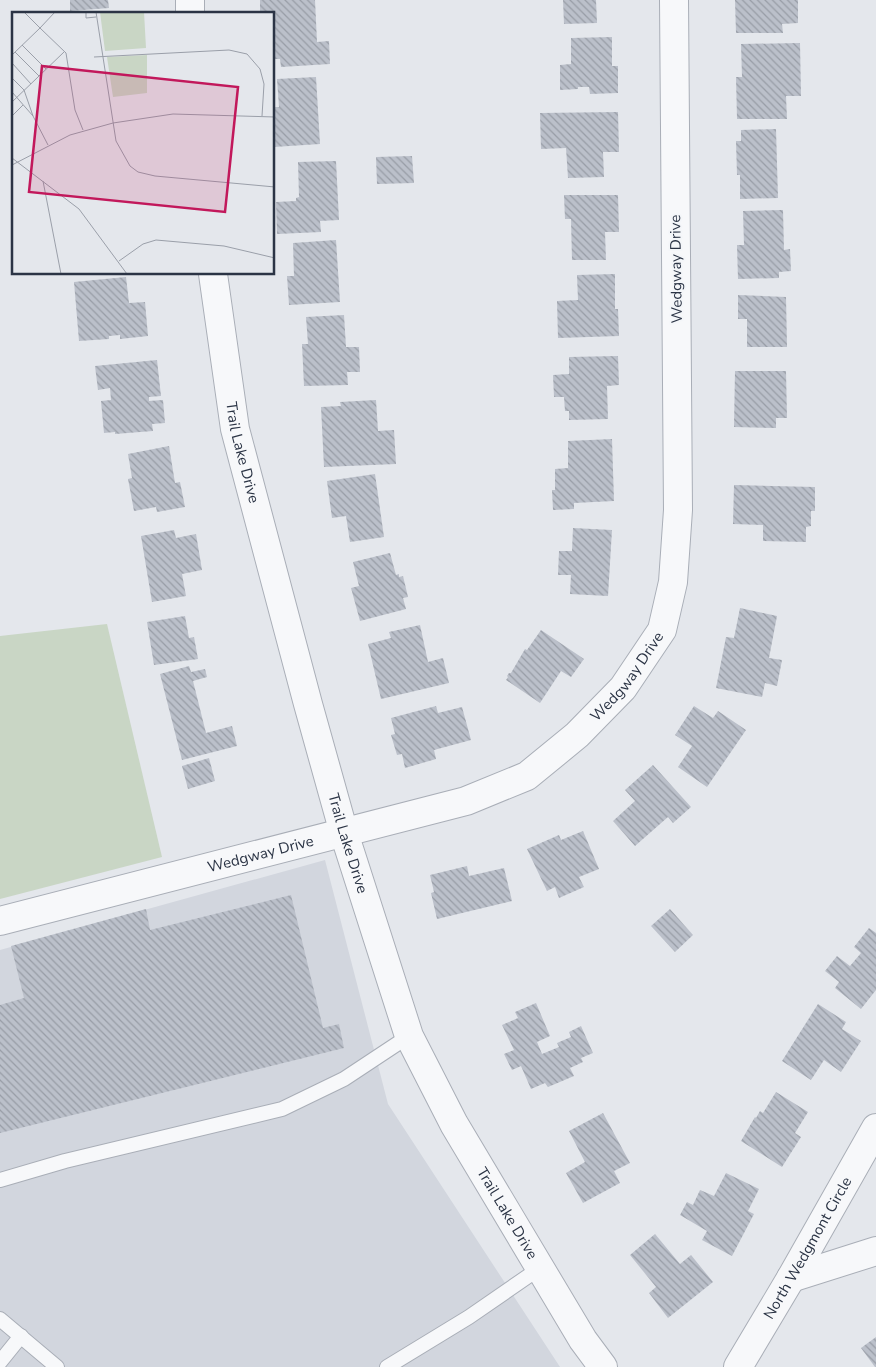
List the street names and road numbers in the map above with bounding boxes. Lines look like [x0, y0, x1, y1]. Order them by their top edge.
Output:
street label: Wedgway Drive [665, 215, 687, 323]
street label: Trail Lake Drive [221, 400, 264, 505]
street label: Wedgway Drive [586, 628, 668, 726]
street label: Trail Lake Drive [323, 791, 373, 896]
street label: Wedgway Drive [205, 831, 316, 877]
street label: Trail Lake Drive [472, 1164, 543, 1263]
street label: North Wedgmont Circle [759, 1173, 856, 1323]

